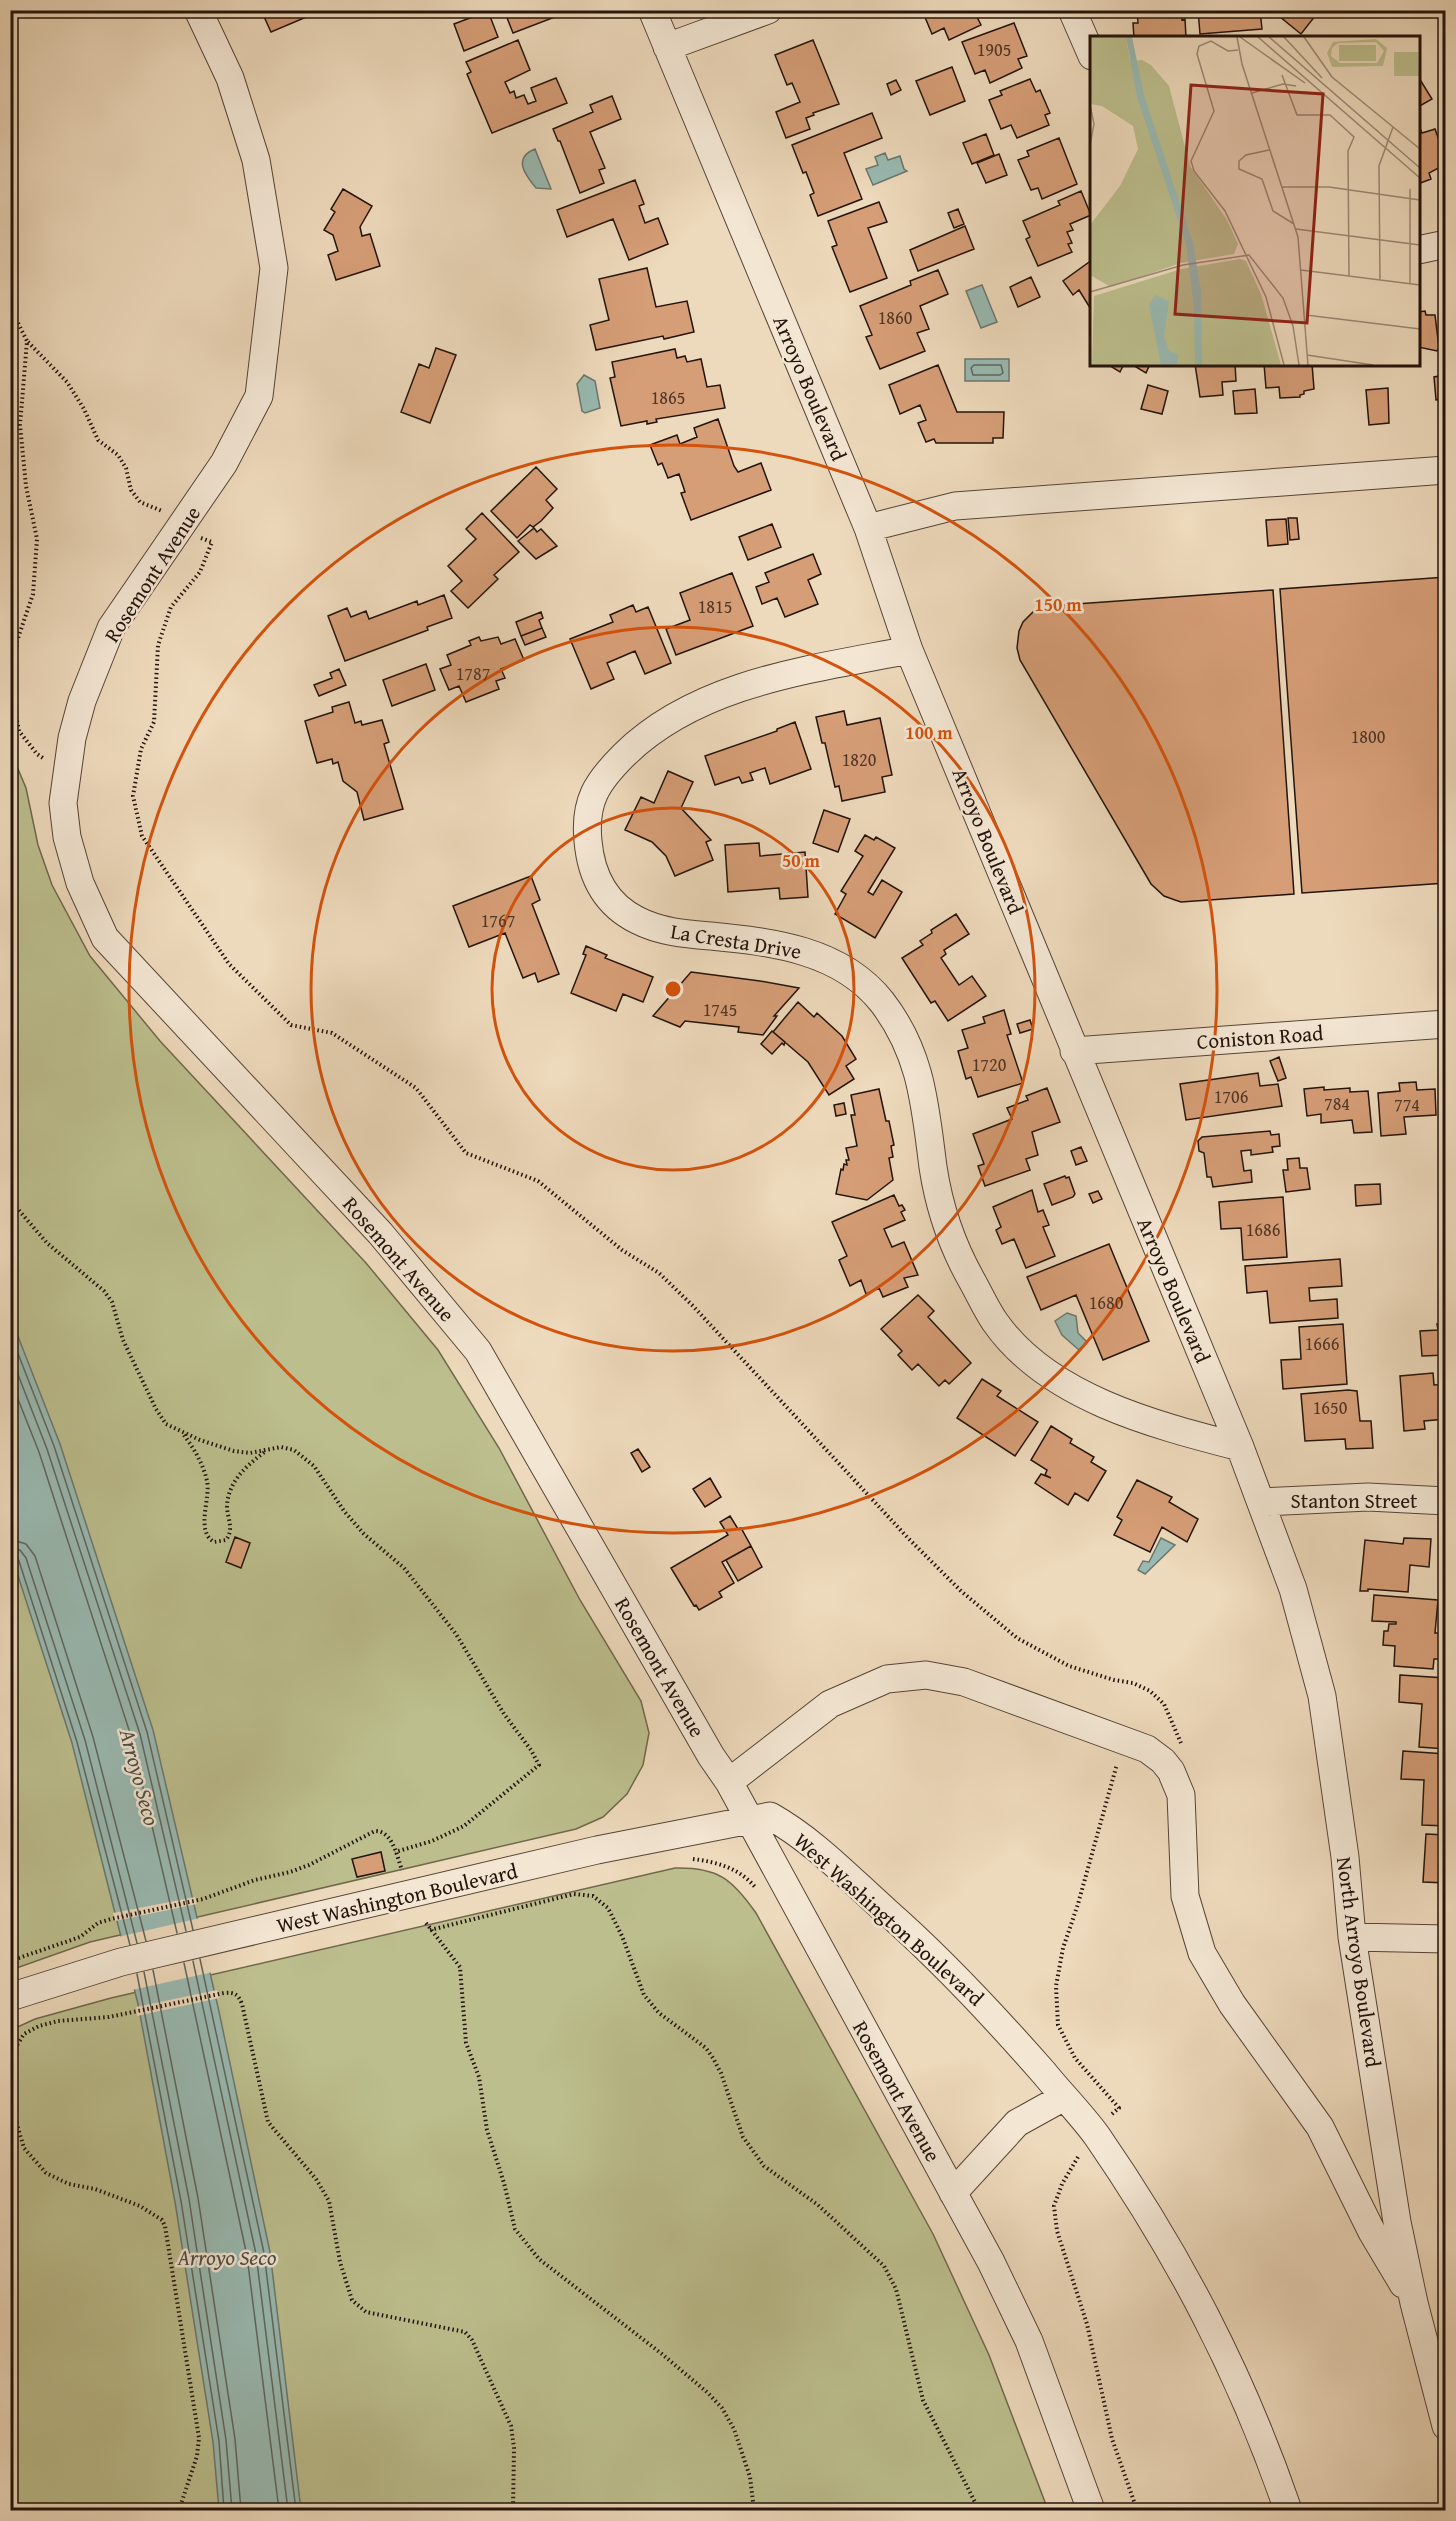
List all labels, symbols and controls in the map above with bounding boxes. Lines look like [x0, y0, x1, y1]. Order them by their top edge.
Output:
house number: 1905 [977, 36, 1011, 63]
inset map [1090, 36, 1420, 366]
house number: 1860 [878, 304, 913, 331]
street label: Arroyo Boulevard [765, 311, 855, 466]
house number: 1865 [651, 384, 685, 411]
street label: Rosemont Avenue [96, 500, 208, 648]
text: 150 m [1034, 591, 1082, 618]
house number: 1815 [698, 593, 732, 620]
house number: 1787 [456, 660, 490, 687]
text: 100 m [905, 719, 953, 746]
house number: 1800 [1351, 723, 1386, 750]
house number: 1820 [842, 746, 877, 773]
street label: Arroyo Boulevard [945, 763, 1032, 919]
text: 50 m [782, 847, 821, 874]
house number: 1767 [481, 907, 515, 934]
street label: La Cresta Drive [668, 915, 804, 967]
centre of rings [663, 979, 683, 999]
house number: 1745 [703, 996, 737, 1023]
street label: Coniston Road [1196, 1017, 1325, 1057]
house number: 1720 [972, 1051, 1007, 1078]
house number: 1706 [1214, 1083, 1248, 1110]
house number: 784 [1324, 1090, 1350, 1117]
house number: 774 [1394, 1091, 1420, 1118]
street label: Rosemont Avenue [336, 1189, 462, 1329]
street label: Arroyo Boulevard [1129, 1213, 1219, 1368]
house number: 1686 [1246, 1216, 1280, 1243]
house number: 1680 [1089, 1289, 1124, 1316]
house number: 1666 [1305, 1330, 1339, 1357]
house number: 1650 [1313, 1394, 1348, 1421]
street label: Stanton Street [1290, 1485, 1418, 1516]
street label: Rosemont Avenue [607, 1591, 713, 1743]
water label: Arroyo Seco [111, 1724, 168, 1829]
street label: West Washington Boulevard [787, 1825, 992, 2013]
street label: West Washington Boulevard [273, 1855, 521, 1941]
street label: North Arroyo Boulevard [1329, 1855, 1389, 2070]
street label: Rosemont Avenue [845, 2015, 949, 2167]
water label: Arroyo Seco [177, 2241, 276, 2273]

